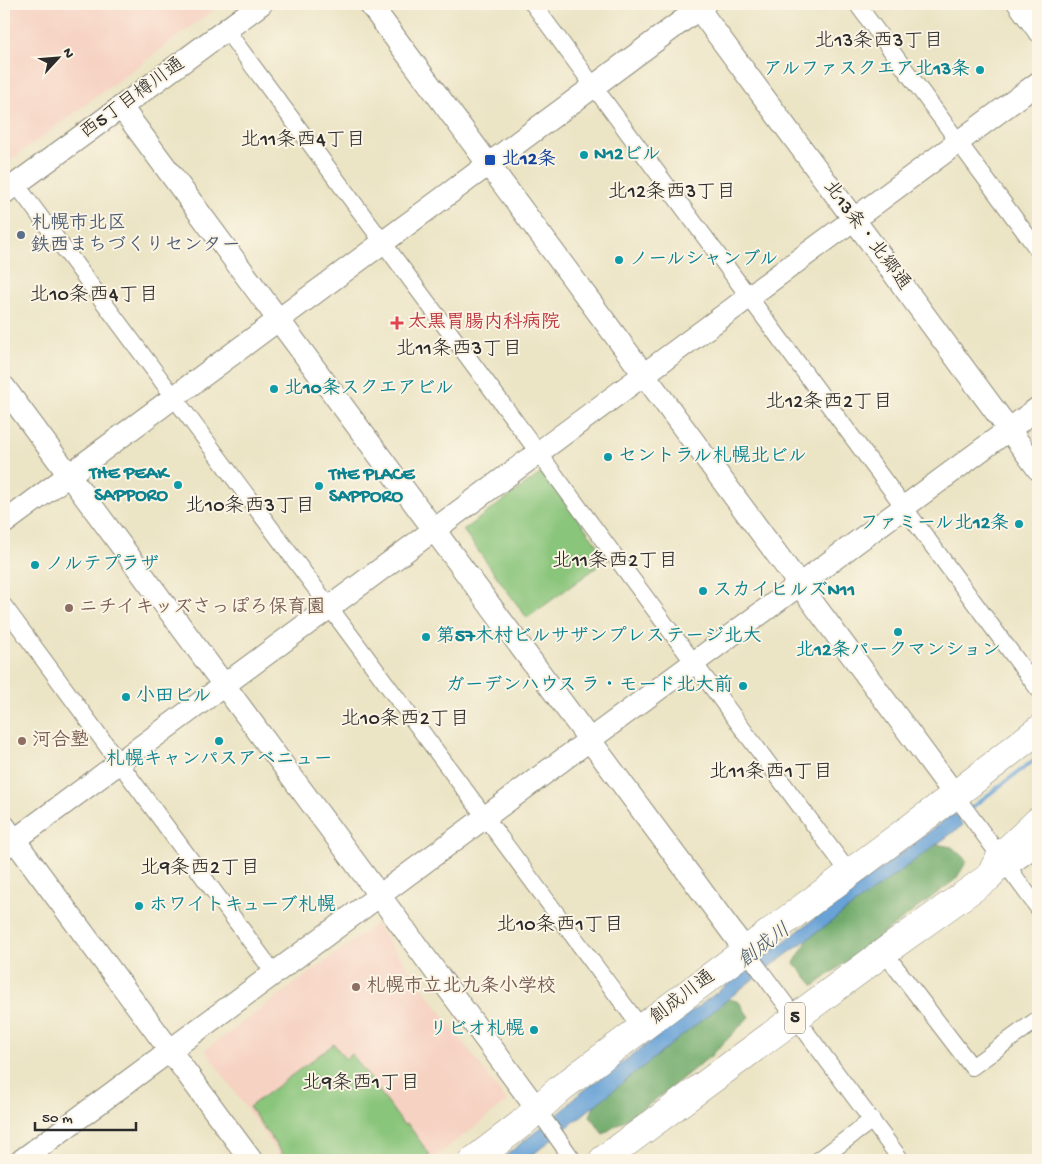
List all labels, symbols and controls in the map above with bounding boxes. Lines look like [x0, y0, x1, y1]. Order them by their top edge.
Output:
district label: 北13条西3丁目 [815, 29, 943, 54]
north arrow [32, 32, 82, 82]
text: N [58, 46, 77, 61]
street label: 西5丁目樽川通 [76, 53, 190, 145]
place label: アルファスクエア北13条 [764, 58, 970, 82]
marker: アルファスクエア北13条 [974, 64, 986, 76]
district label: 北11条西4丁目 [240, 128, 366, 153]
place label: N12ビル [594, 144, 661, 167]
place label: 北12条 [501, 148, 556, 172]
marker: N12ビル [578, 149, 590, 161]
marker: 北12条 [483, 153, 497, 167]
street label: 北13条・北郷通 [817, 176, 916, 295]
district label: 北12条西3丁目 [608, 180, 736, 205]
place label: 札幌市北区 鉄西まちづくりセンター [31, 212, 241, 258]
marker: 札幌市北区 鉄西まちづくりセンター [15, 229, 27, 241]
place label: ノールシャンブル [629, 249, 778, 272]
marker: ノールシャンブル [613, 254, 625, 266]
district label: 北10条西4丁目 [30, 283, 158, 308]
place label: 太黒胃腸内科病院 [408, 311, 560, 335]
marker: 太黒胃腸内科病院 [390, 316, 404, 330]
district label: 北11条西3丁目 [396, 337, 522, 362]
place label: 北10条スクエアビル [284, 377, 454, 401]
marker: 北10条スクエアビル [268, 383, 280, 395]
district label: 北12条西2丁目 [765, 390, 893, 415]
place label: セントラル札幌北ビル [618, 445, 807, 469]
marker: セントラル札幌北ビル [602, 451, 614, 463]
place label: THE PEAK SAPPORO [88, 463, 171, 508]
place label: THE PLACE SAPPORO [327, 464, 415, 509]
marker: THE PEAK SAPPORO [172, 479, 184, 491]
marker: THE PLACE SAPPORO [313, 480, 325, 492]
district label: 北10条西3丁目 [185, 494, 315, 519]
place label: ファミール北12条 [860, 512, 1009, 536]
marker: ファミール北12条 [1013, 518, 1025, 530]
district label: 北11条西2丁目 [552, 549, 678, 574]
place label: ノルテプラザ [45, 553, 159, 577]
marker: ノルテプラザ [29, 559, 41, 571]
place label: スカイヒルズN11 [713, 580, 855, 603]
marker: スカイヒルズN11 [697, 585, 709, 597]
place label: ニチイキッズさっぽろ保育園 [79, 596, 325, 620]
marker: ニチイキッズさっぽろ保育園 [63, 602, 75, 614]
place label: 第57木村ビルサザンプレステージ北大 [436, 625, 761, 649]
marker: 北12条パークマンション [892, 626, 904, 638]
marker: 第57木村ビルサザンプレステージ北大 [420, 631, 432, 643]
place label: 北12条パークマンション [795, 639, 1001, 663]
place label: ガーデンハウス ラ・モード北大前 [445, 674, 733, 698]
marker: ガーデンハウス ラ・モード北大前 [737, 680, 749, 692]
place label: 小田ビル [136, 685, 212, 709]
marker: 小田ビル [120, 691, 132, 703]
district label: 北10条西2丁目 [340, 707, 470, 732]
place label: 河合塾 [32, 729, 89, 753]
marker: 河合塾 [16, 735, 28, 747]
marker: 札幌キャンパスアベニュー [213, 735, 225, 747]
place label: 札幌キャンパスアベニュー [106, 748, 332, 772]
district label: 北11条西1丁目 [709, 760, 833, 785]
district label: 北9条西2丁目 [140, 856, 260, 881]
place label: ホワイトキューブ札幌 [149, 894, 336, 918]
marker: ホワイトキューブ札幌 [133, 900, 145, 912]
district label: 北10条西1丁目 [496, 913, 624, 938]
water label: 創成川 [733, 918, 796, 974]
street label: 創成川通 [645, 965, 720, 1030]
place label: 札幌市立北九条小学校 [366, 975, 556, 999]
marker: 札幌市立北九条小学校 [350, 981, 362, 993]
road number: 5 [785, 1002, 805, 1034]
place label: リビオ札幌 [429, 1018, 524, 1042]
marker: リビオ札幌 [528, 1024, 540, 1036]
district label: 北9条西1丁目 [302, 1071, 420, 1096]
scale bar [35, 1099, 136, 1131]
text: 50 m [42, 1110, 73, 1128]

